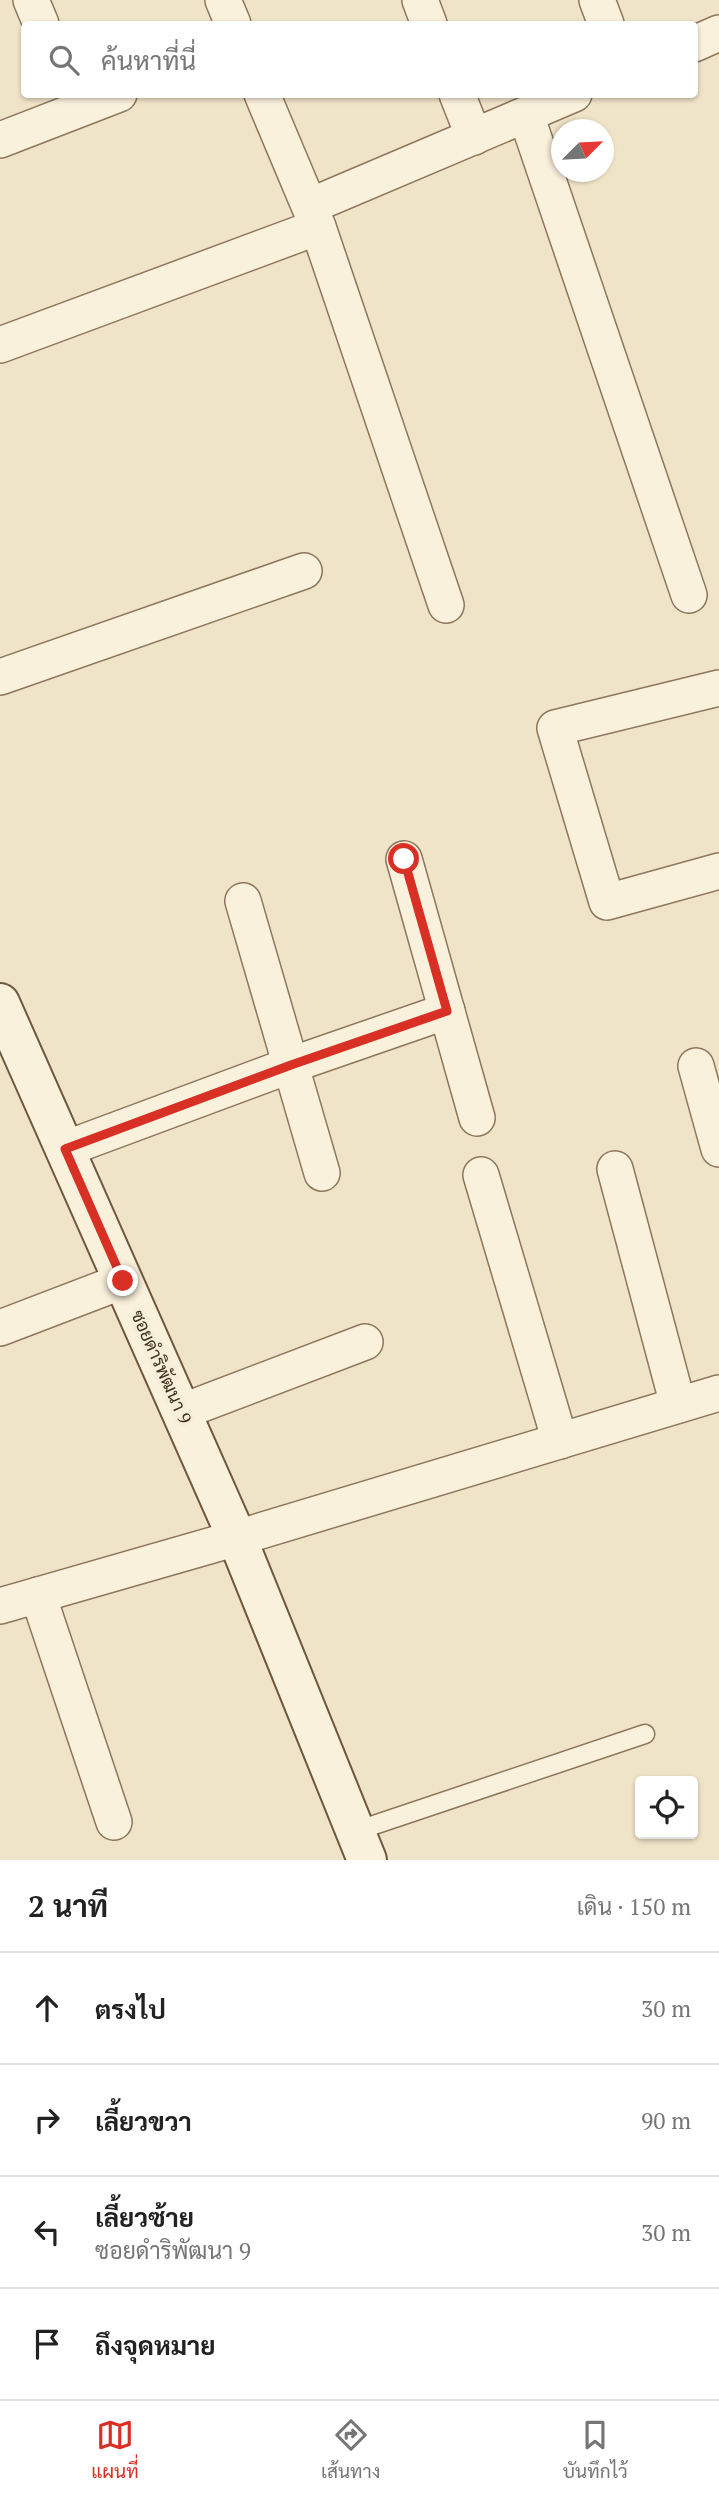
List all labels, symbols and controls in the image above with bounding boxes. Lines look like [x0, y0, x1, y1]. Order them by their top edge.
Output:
search box [21, 21, 698, 98]
icon: search [45, 41, 83, 79]
text: ค้นหาที่นี่ [101, 43, 196, 77]
north arrow [551, 119, 614, 182]
route start [388, 843, 419, 874]
route end [107, 1265, 138, 1296]
street label: ซอยดำริพัฒนา 9 [126, 1306, 198, 1427]
map controls [635, 1776, 698, 1839]
button: locate [635, 1776, 698, 1839]
text: 2 นาที [28, 1886, 108, 1926]
text: เดิน · 150 m [577, 1891, 691, 1922]
icon: ahead [28, 1989, 66, 2027]
text: ตรงไป [95, 1992, 166, 2026]
text: 30 m [641, 1993, 691, 2024]
icon: right [28, 2101, 66, 2139]
text: เลี้ยวขวา [95, 2104, 192, 2138]
text: 90 m [641, 2105, 691, 2136]
text: เลี้ยวซ้าย [95, 2200, 194, 2234]
icon: left [28, 2213, 66, 2251]
text: 30 m [641, 2217, 691, 2248]
text: ซอยดำริพัฒนา 9 [95, 2235, 251, 2266]
icon: arrive [28, 2325, 66, 2363]
text: ถึงจุดหมาย [95, 2328, 216, 2362]
tab: แผนที่ [91, 2416, 139, 2483]
tab: เส้นทาง [321, 2416, 380, 2483]
tab: บันทึกไว้ [563, 2416, 628, 2483]

